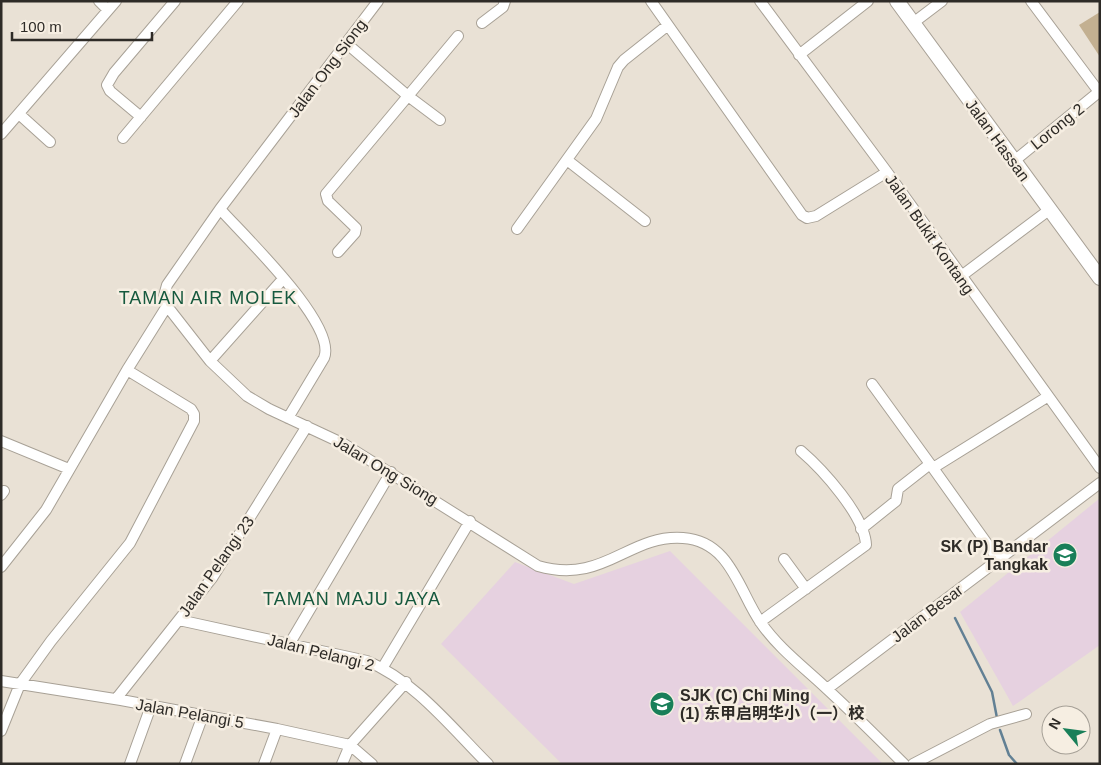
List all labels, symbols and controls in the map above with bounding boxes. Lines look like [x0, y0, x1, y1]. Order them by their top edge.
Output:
scale bar [12, 10, 152, 42]
street label: Jalan Ong Siong [285, 16, 370, 121]
text: 100 m [20, 18, 62, 35]
street label: Jalan Hassan [962, 96, 1033, 185]
street label: Lorong 2 [1027, 100, 1087, 153]
street label: Jalan Bukit Kontang [882, 171, 977, 297]
district label: TAMAN AIR MOLEK [119, 288, 297, 308]
street label: Jalan Ong Siong [331, 433, 441, 508]
street label: Jalan Pelangi 23 [176, 513, 257, 620]
place label: SK (P) Bandar Tangkak [940, 538, 1048, 573]
school or university icon: SK (P) Bandar Tangkak [1052, 542, 1078, 568]
street label: Jalan Besar [888, 581, 967, 646]
district label: TAMAN MAJU JAYA [263, 589, 441, 609]
street label: Jalan Pelangi 2 [266, 631, 376, 674]
place label: SJK (C) Chi Ming (1) 东甲启明华小（一）校 [680, 687, 865, 722]
school or university icon: SJK (C) Chi Ming (1) 东甲启明华小（一）校 [649, 691, 675, 717]
street label: Jalan Pelangi 5 [135, 696, 245, 731]
north arrow [1041, 705, 1091, 755]
text: N [1045, 715, 1064, 732]

